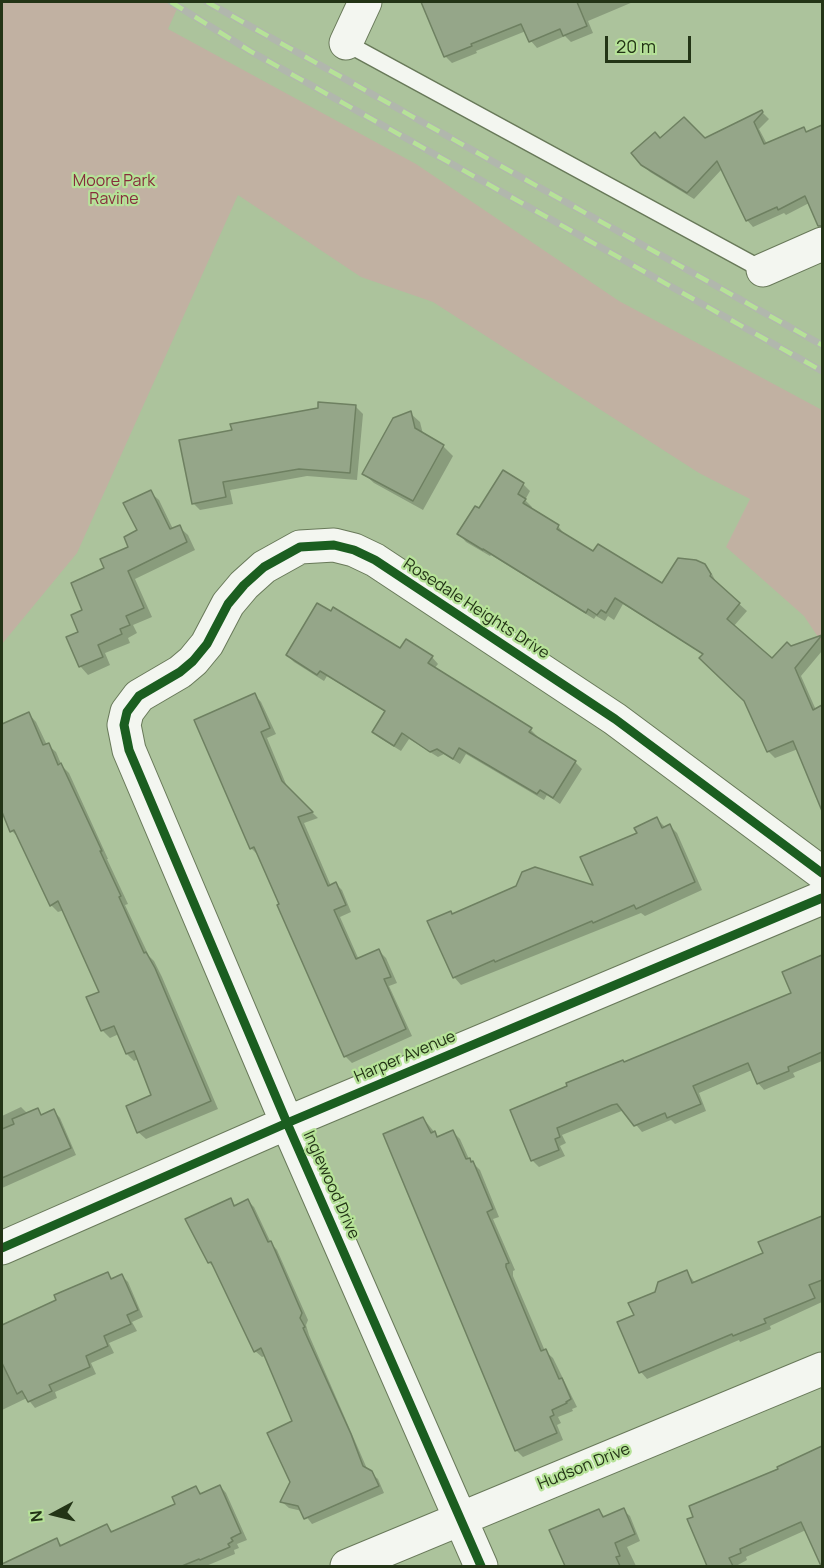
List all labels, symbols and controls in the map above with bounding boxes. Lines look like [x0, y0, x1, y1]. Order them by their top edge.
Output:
scale bar [608, 24, 694, 62]
text: 20 m [616, 34, 656, 58]
park label: Moore Park Ravine [73, 172, 155, 210]
street label: Rosedale Heights Drive [399, 555, 553, 663]
street label: Harper Avenue [351, 1027, 459, 1087]
street label: Inglewood Drive [299, 1128, 363, 1242]
street label: Hudson Drive [535, 1440, 633, 1494]
north arrow [24, 1484, 84, 1544]
text: N [25, 1509, 48, 1523]

